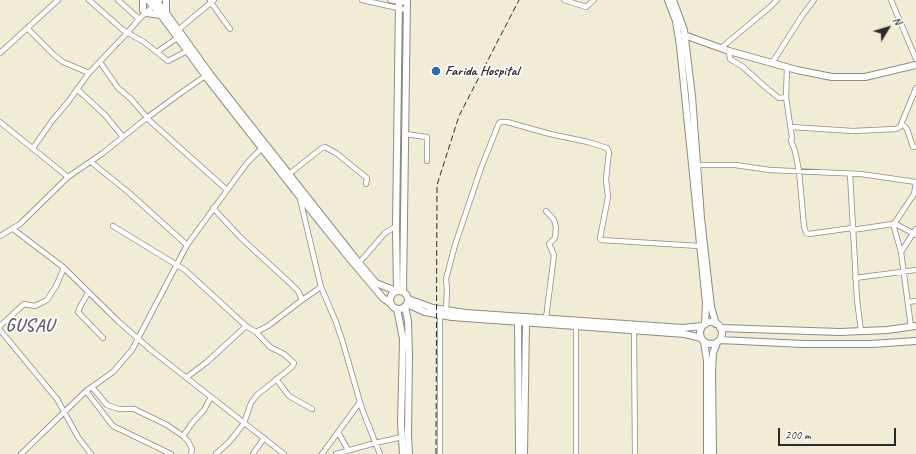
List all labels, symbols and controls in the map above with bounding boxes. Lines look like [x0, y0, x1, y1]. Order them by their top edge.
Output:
north arrow [868, 8, 908, 48]
text: N [890, 14, 905, 28]
place label: Farida Hospital [445, 63, 519, 79]
marker: Farida Hospital [430, 65, 442, 77]
district label: GUSAU [6, 315, 54, 337]
scale bar [780, 420, 898, 446]
text: 200 m [785, 427, 811, 443]

